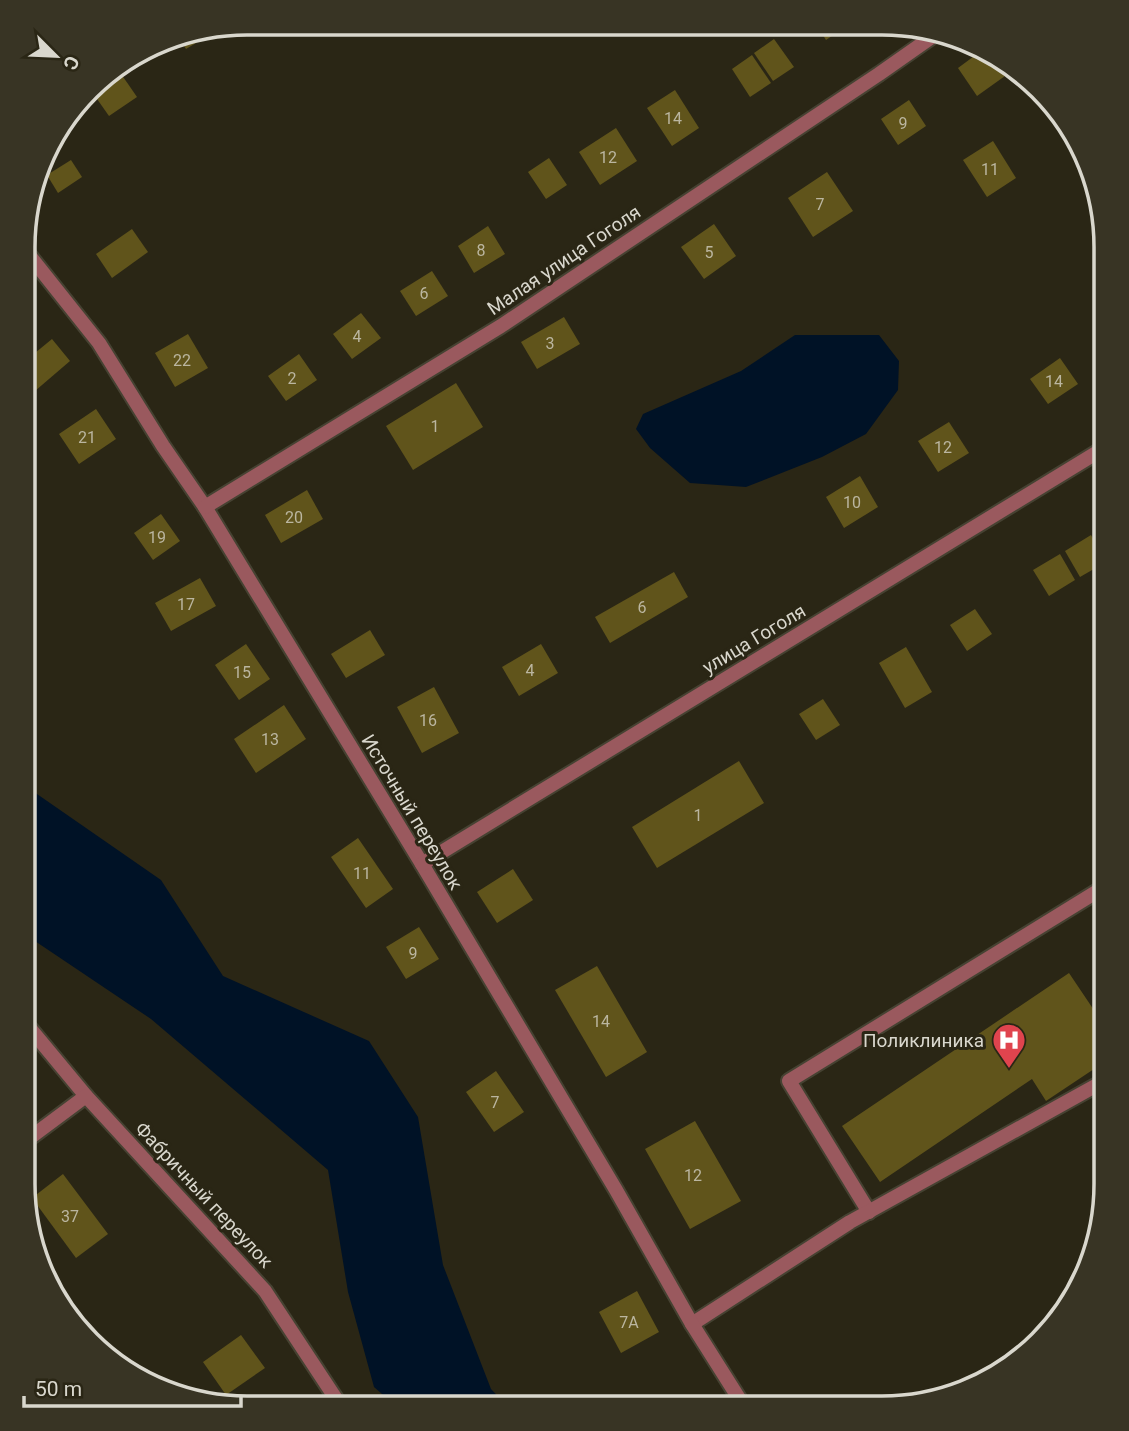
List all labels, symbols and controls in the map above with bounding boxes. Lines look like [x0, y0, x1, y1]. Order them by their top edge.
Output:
north arrow [21, 21, 91, 91]
text: С [58, 52, 84, 73]
house number: 14 [664, 109, 682, 128]
house number: 9 [899, 114, 908, 133]
house number: 12 [599, 148, 617, 167]
house number: 11 [981, 160, 999, 179]
house number: 7 [816, 195, 825, 214]
street label: Малая улица Гоголя [483, 200, 645, 320]
house number: 8 [477, 241, 486, 260]
house number: 5 [705, 243, 714, 262]
house number: 6 [420, 284, 429, 303]
house number: 4 [353, 327, 362, 346]
house number: 3 [546, 334, 555, 353]
house number: 22 [173, 351, 191, 370]
house number: 2 [288, 369, 297, 388]
house number: 14 [1045, 372, 1063, 391]
house number: 1 [431, 417, 440, 436]
house number: 21 [78, 428, 96, 447]
house number: 12 [934, 438, 952, 457]
house number: 10 [843, 493, 861, 512]
house number: 20 [285, 508, 303, 527]
house number: 19 [148, 528, 166, 547]
house number: 17 [177, 595, 195, 614]
house number: 6 [638, 598, 647, 617]
street label: улица Гоголя [698, 599, 810, 679]
house number: 4 [526, 661, 535, 680]
house number: 15 [233, 663, 251, 682]
house number: 16 [419, 711, 437, 730]
house number: 13 [261, 730, 279, 749]
street label: Источный переулок [357, 730, 468, 894]
house number: 1 [694, 806, 703, 825]
house number: 11 [353, 864, 371, 883]
house number: 9 [409, 944, 418, 963]
house number: 14 [592, 1012, 610, 1031]
hospital icon: Поликлиника [990, 1021, 1028, 1070]
place label: Поликлиника [863, 1029, 984, 1052]
house number: 7 [491, 1093, 500, 1112]
street label: Фабричный переулок [130, 1117, 278, 1273]
house number: 12 [684, 1166, 702, 1185]
house number: 37 [61, 1207, 79, 1226]
house number: 7А [619, 1313, 639, 1332]
scale bar [24, 1364, 242, 1408]
text: 50 m [35, 1377, 82, 1401]

